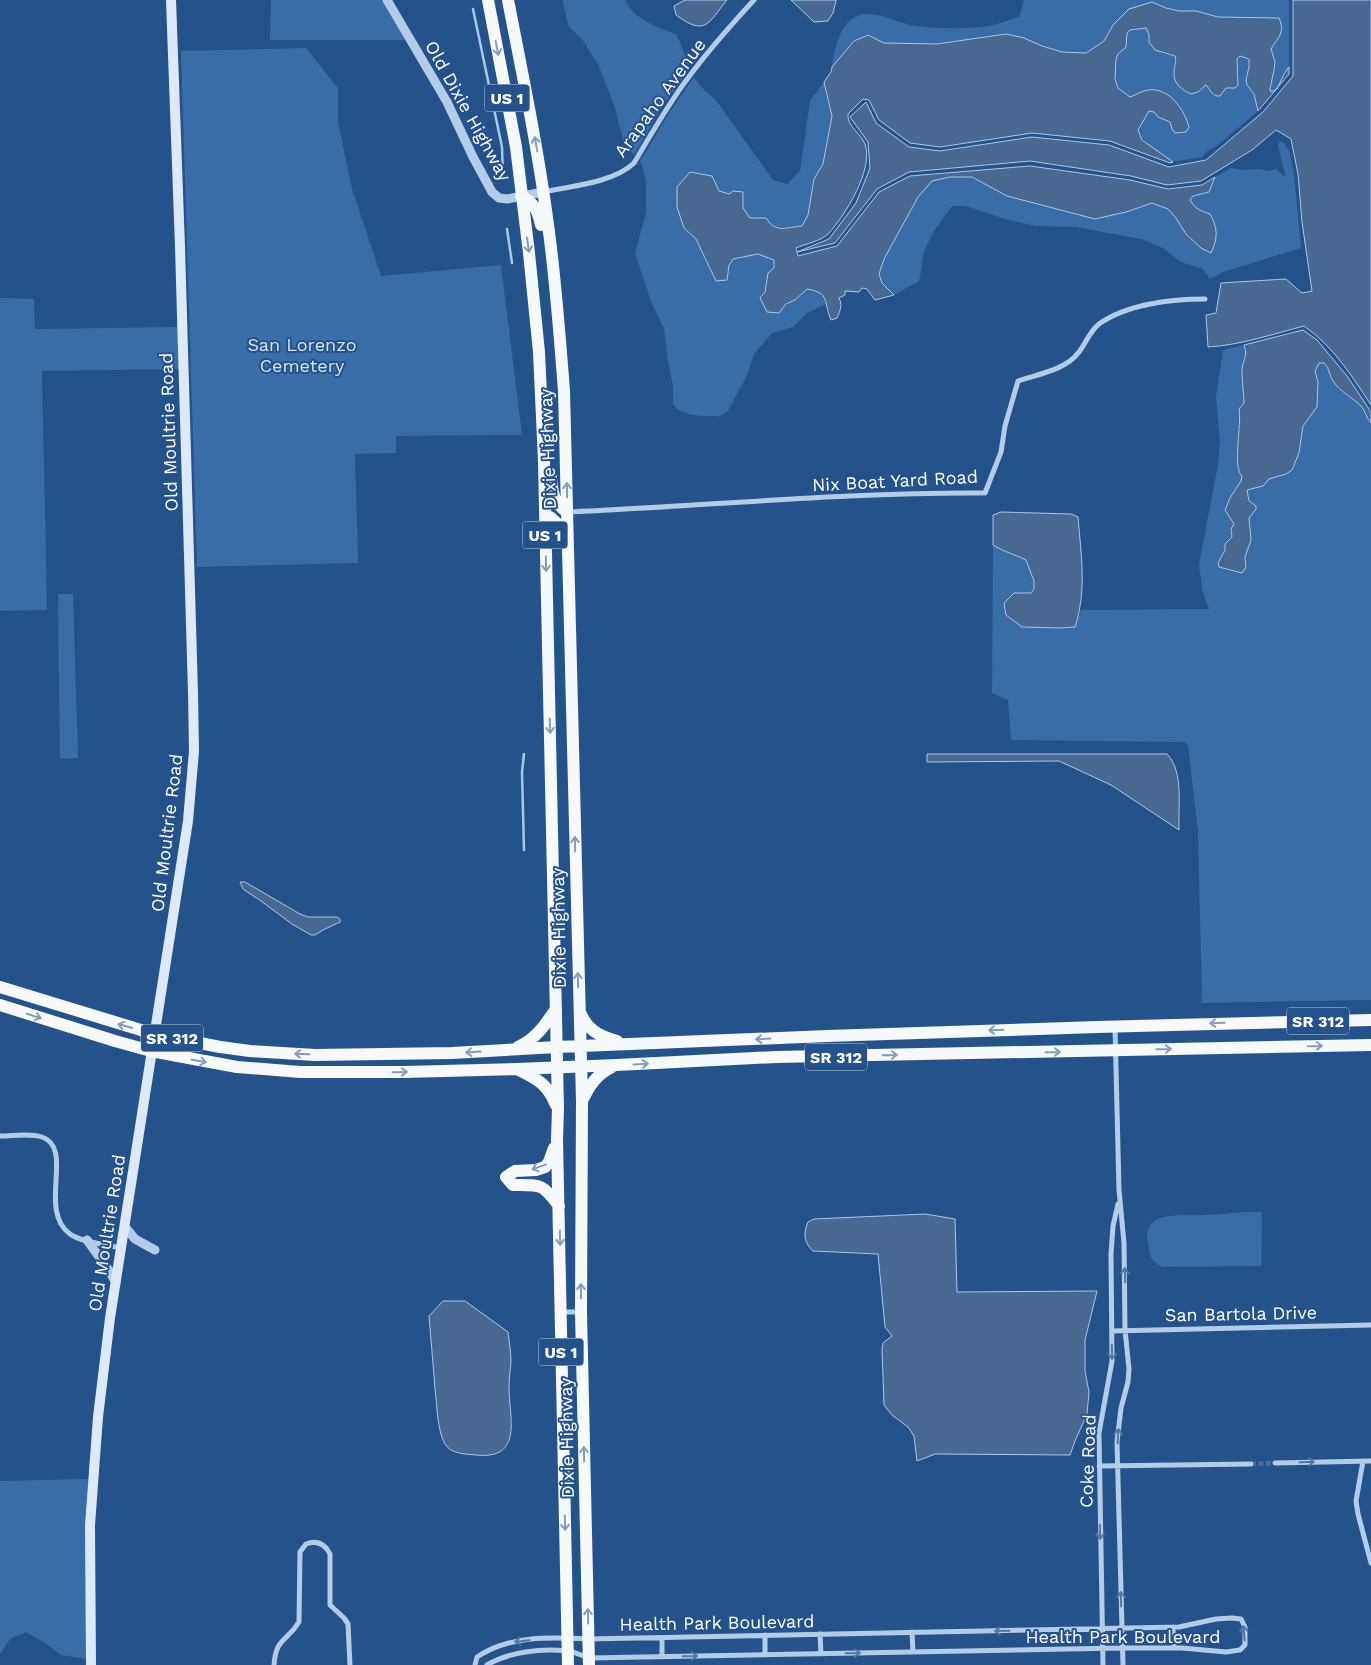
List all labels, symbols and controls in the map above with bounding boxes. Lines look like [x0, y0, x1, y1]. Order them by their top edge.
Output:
street label: Arapaho Avenue [609, 34, 710, 161]
street label: Old Dixie Highway [421, 37, 516, 185]
one-way arrow [493, 39, 502, 55]
road number: US 1 [484, 85, 530, 112]
one-way arrow [530, 136, 540, 152]
one-way arrow [523, 236, 533, 252]
park label: San Lorenzo Cemetery [248, 334, 356, 376]
street label: Old Moultrie Road [155, 352, 182, 512]
street label: Dixie Highway [535, 388, 560, 510]
street label: Nix Boat Yard Road [812, 466, 978, 495]
one-way arrow [562, 482, 571, 498]
road number: US 1 [522, 522, 568, 548]
one-way arrow [541, 556, 551, 572]
one-way arrow [545, 718, 554, 734]
street label: Old Moultrie Road [146, 753, 187, 913]
one-way arrow [570, 836, 580, 852]
street label: Dixie Highway [547, 867, 570, 989]
one-way arrow [573, 972, 583, 988]
road number: SR 312 [1287, 1008, 1349, 1034]
one-way arrow [26, 1011, 42, 1021]
one-way arrow [1209, 1019, 1225, 1028]
one-way arrow [118, 1021, 134, 1031]
road number: SR 312 [141, 1024, 203, 1052]
one-way arrow [988, 1026, 1004, 1035]
one-way arrow [755, 1035, 771, 1044]
one-way arrow [1306, 1041, 1322, 1051]
road number: SR 312 [805, 1044, 867, 1070]
one-way arrow [1156, 1044, 1172, 1054]
one-way arrow [1045, 1047, 1061, 1056]
one-way arrow [465, 1048, 481, 1057]
one-way arrow [295, 1050, 311, 1059]
one-way arrow [882, 1050, 898, 1060]
one-way arrow [191, 1057, 207, 1067]
one-way arrow [632, 1060, 648, 1069]
one-way arrow [392, 1067, 408, 1076]
street label: Old Moultrie Road [84, 1153, 129, 1313]
one-way arrow [532, 1163, 547, 1172]
one-way arrow [555, 1230, 564, 1246]
one-way arrow [1120, 1267, 1130, 1284]
one-way arrow [576, 1284, 586, 1300]
street label: San Bartola Drive [1165, 1302, 1317, 1325]
road number: US 1 [538, 1338, 584, 1365]
one-way arrow [1107, 1344, 1117, 1360]
street label: Dixie Highway [555, 1377, 578, 1499]
street label: Coke Road [1075, 1414, 1100, 1508]
one-way arrow [1113, 1429, 1122, 1445]
one-way arrow [580, 1446, 589, 1462]
one-way arrow [1298, 1458, 1314, 1467]
one-way arrow [561, 1515, 570, 1531]
one-way arrow [1095, 1524, 1105, 1540]
one-way arrow [1116, 1591, 1126, 1608]
one-way arrow [583, 1609, 593, 1625]
street label: Health Park Boulevard [619, 1610, 815, 1635]
one-way arrow [1239, 1625, 1249, 1641]
one-way arrow [994, 1626, 1010, 1635]
street label: Health Park Boulevard [1025, 1626, 1221, 1647]
one-way arrow [514, 1636, 530, 1646]
one-way arrow [844, 1648, 860, 1658]
one-way arrow [682, 1651, 698, 1660]

